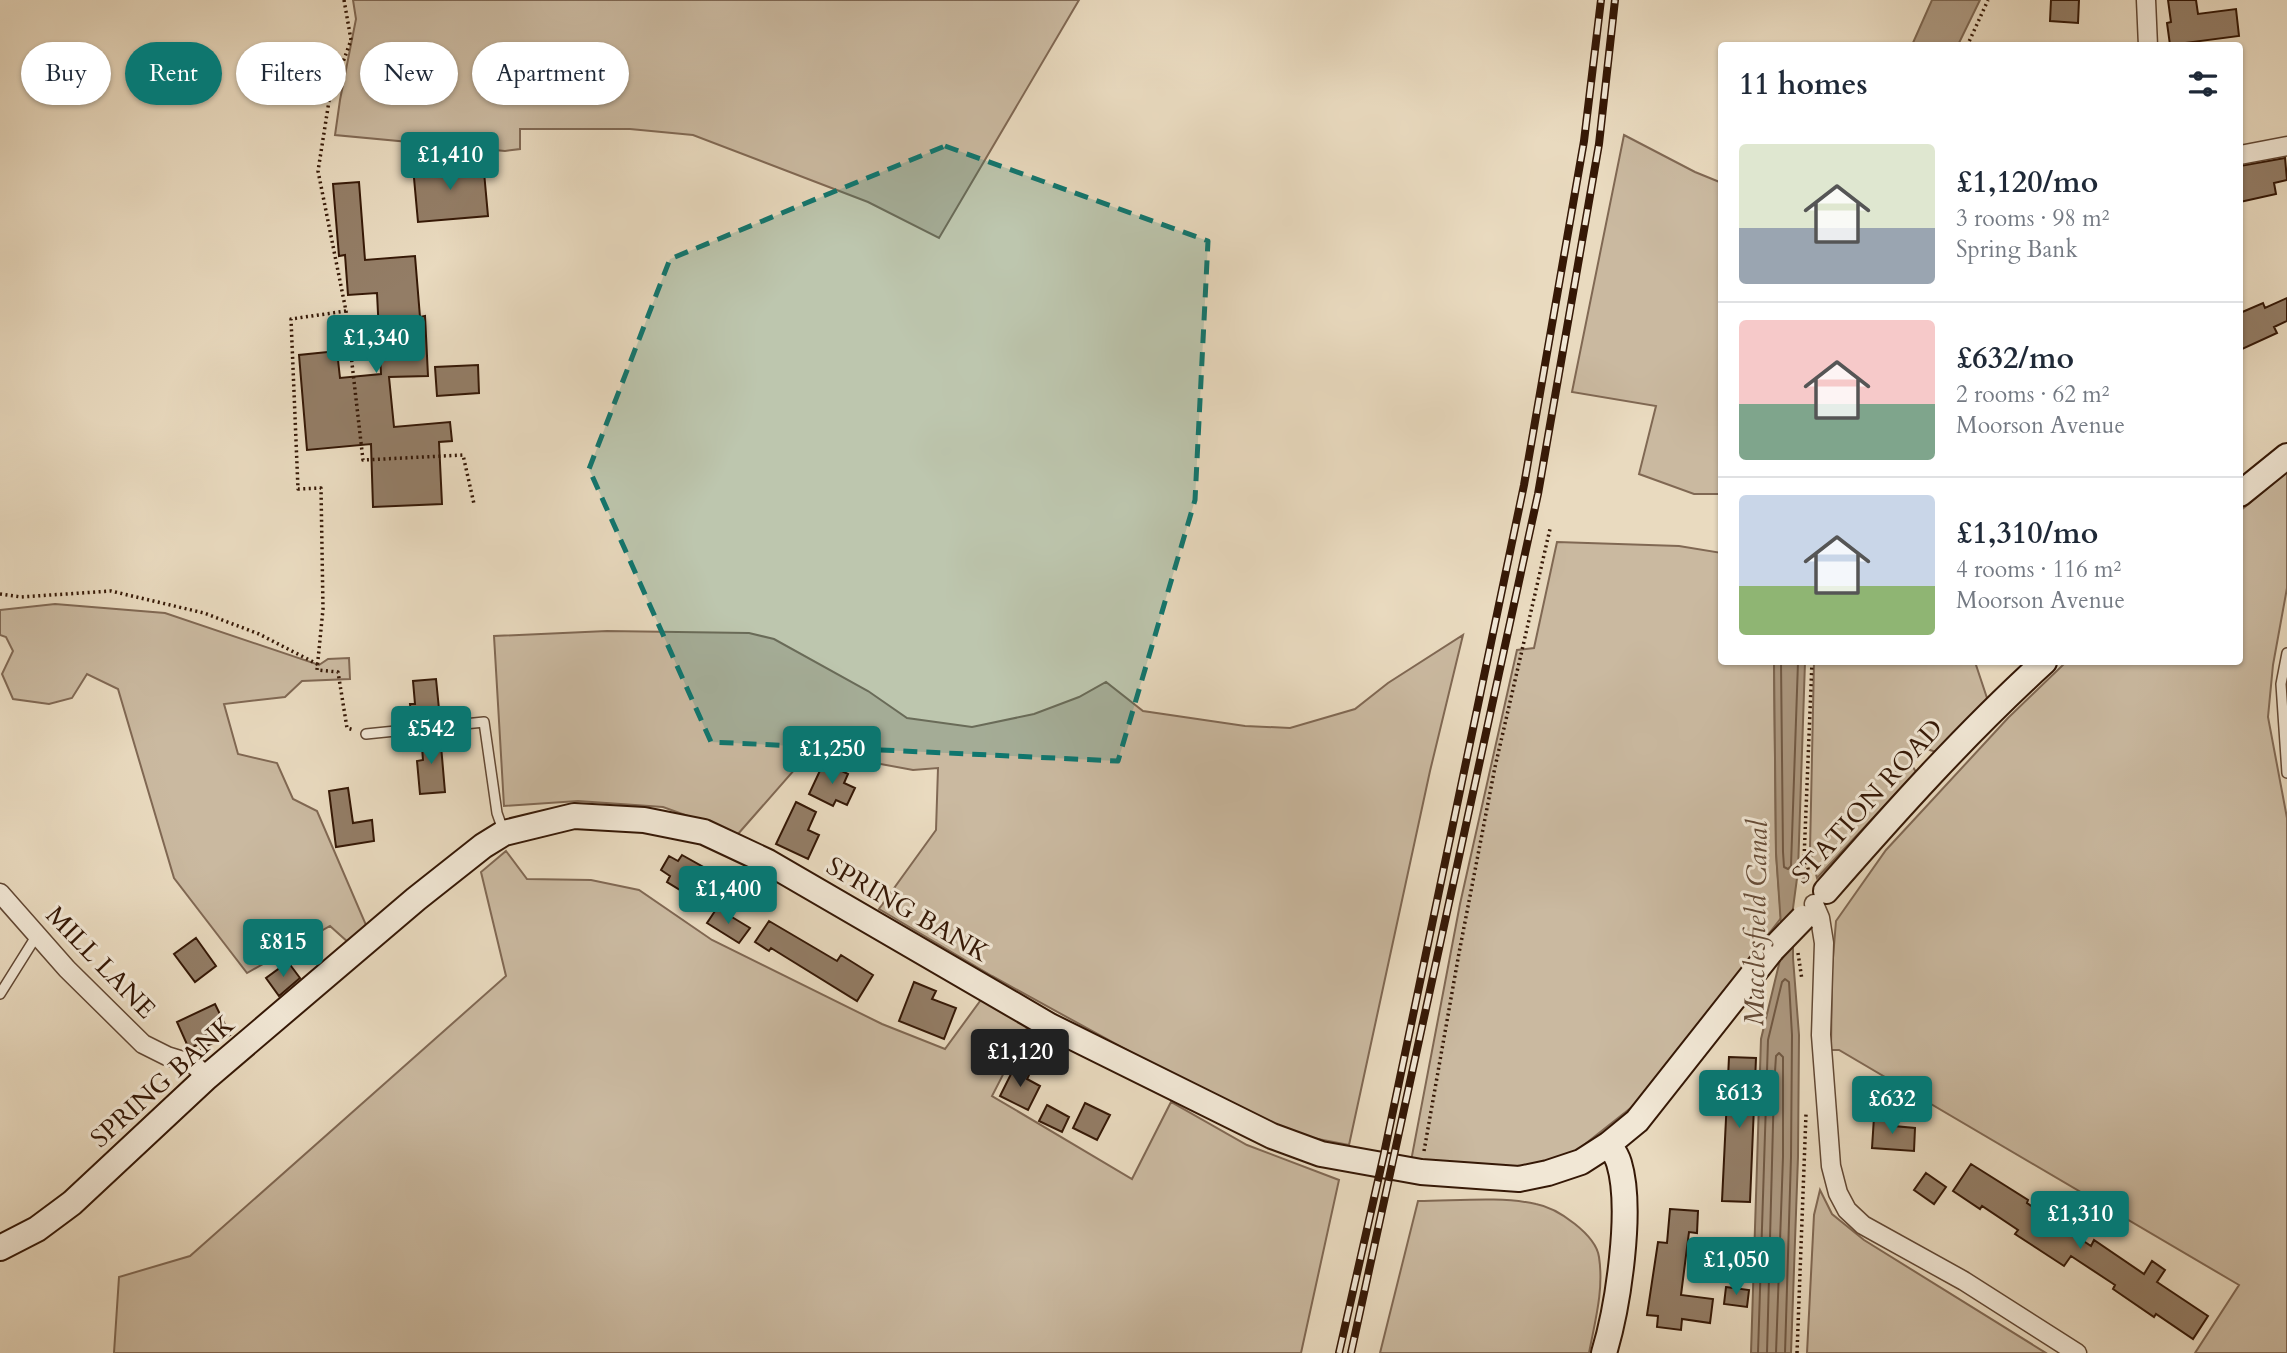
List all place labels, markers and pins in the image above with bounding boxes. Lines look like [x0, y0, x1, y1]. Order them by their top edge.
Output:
pin: £1,410 [393, 132, 507, 192]
pin: £1,340 [319, 316, 433, 375]
pin: £542 [390, 706, 472, 766]
pin: £1,250 [775, 726, 889, 786]
pin: £1,400 [671, 866, 785, 926]
pin: £815 [242, 920, 324, 979]
pin: £1,120 [963, 1030, 1077, 1089]
pin: £613 [1698, 1070, 1780, 1130]
pin: £632 [1851, 1076, 1933, 1136]
pin: £1,310 [2023, 1192, 2137, 1251]
pin: £1,050 [1679, 1238, 1793, 1297]

